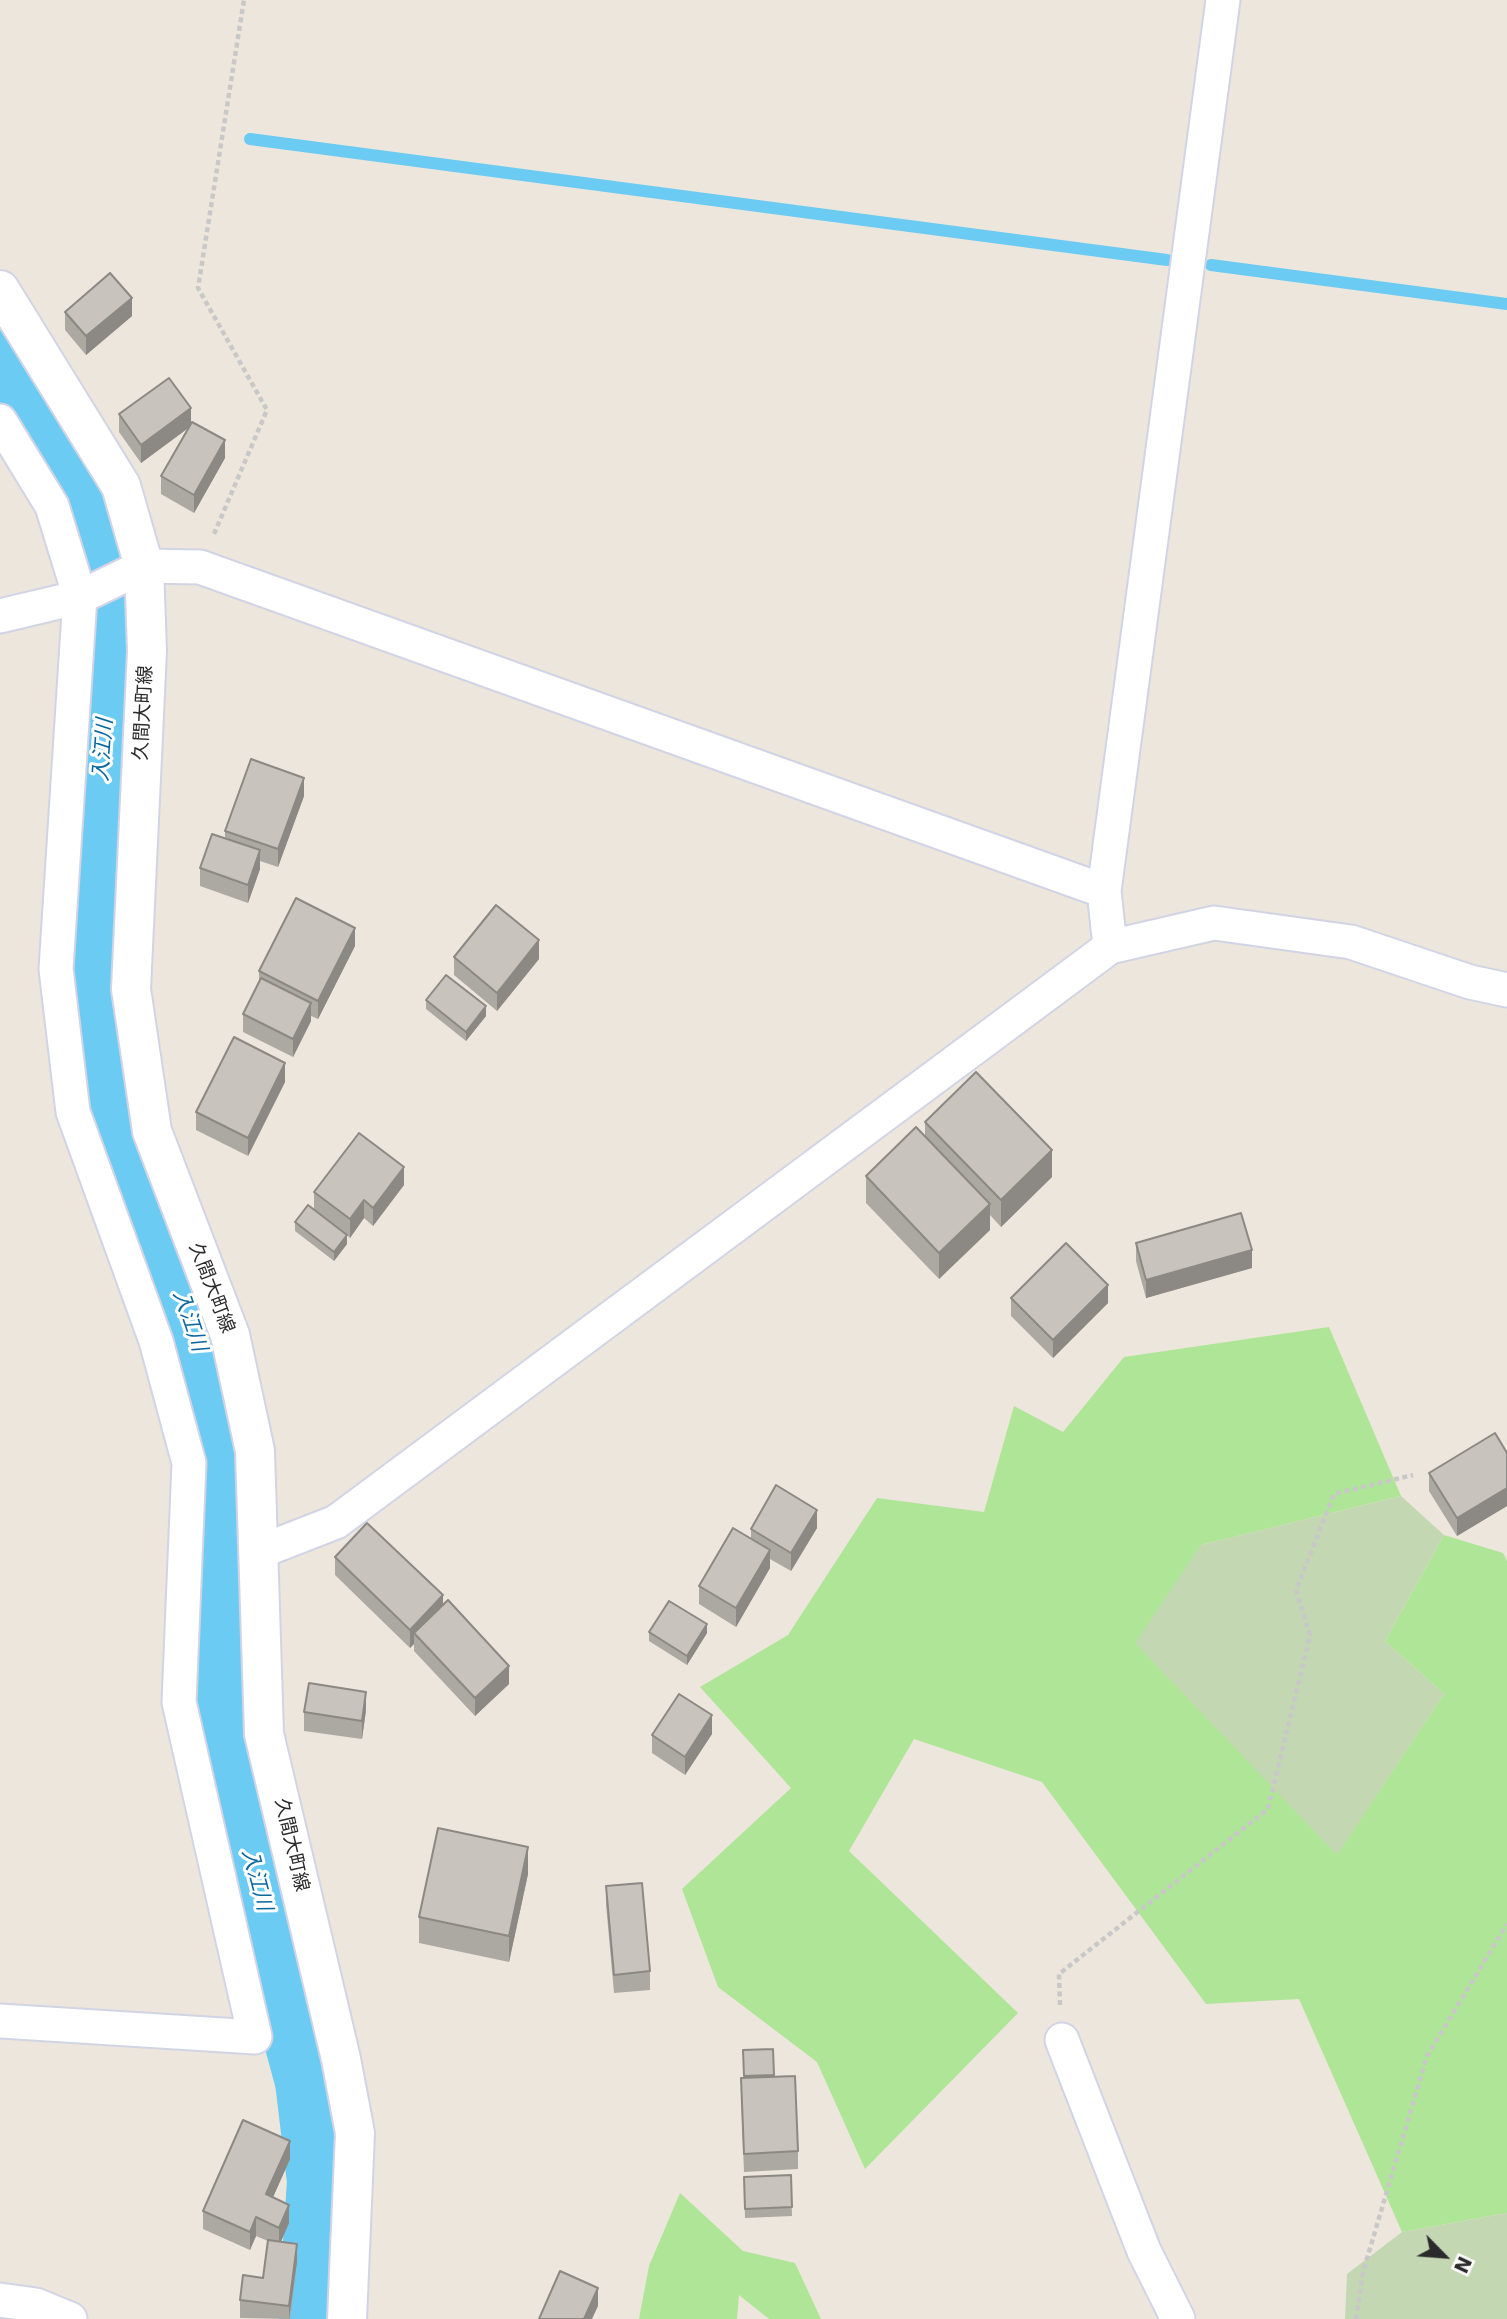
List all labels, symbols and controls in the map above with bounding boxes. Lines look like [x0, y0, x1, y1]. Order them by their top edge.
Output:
street label: 久間大町線 [130, 665, 158, 761]
water label: 入江川 [89, 718, 119, 782]
street label: 久間大町線 [183, 1240, 239, 1336]
water label: 入江川 [167, 1287, 211, 1355]
street label: 久間大町線 [269, 1796, 313, 1894]
water label: 入江川 [236, 1846, 276, 1914]
north arrow [1409, 2221, 1479, 2291]
text: N [1450, 2253, 1476, 2277]

